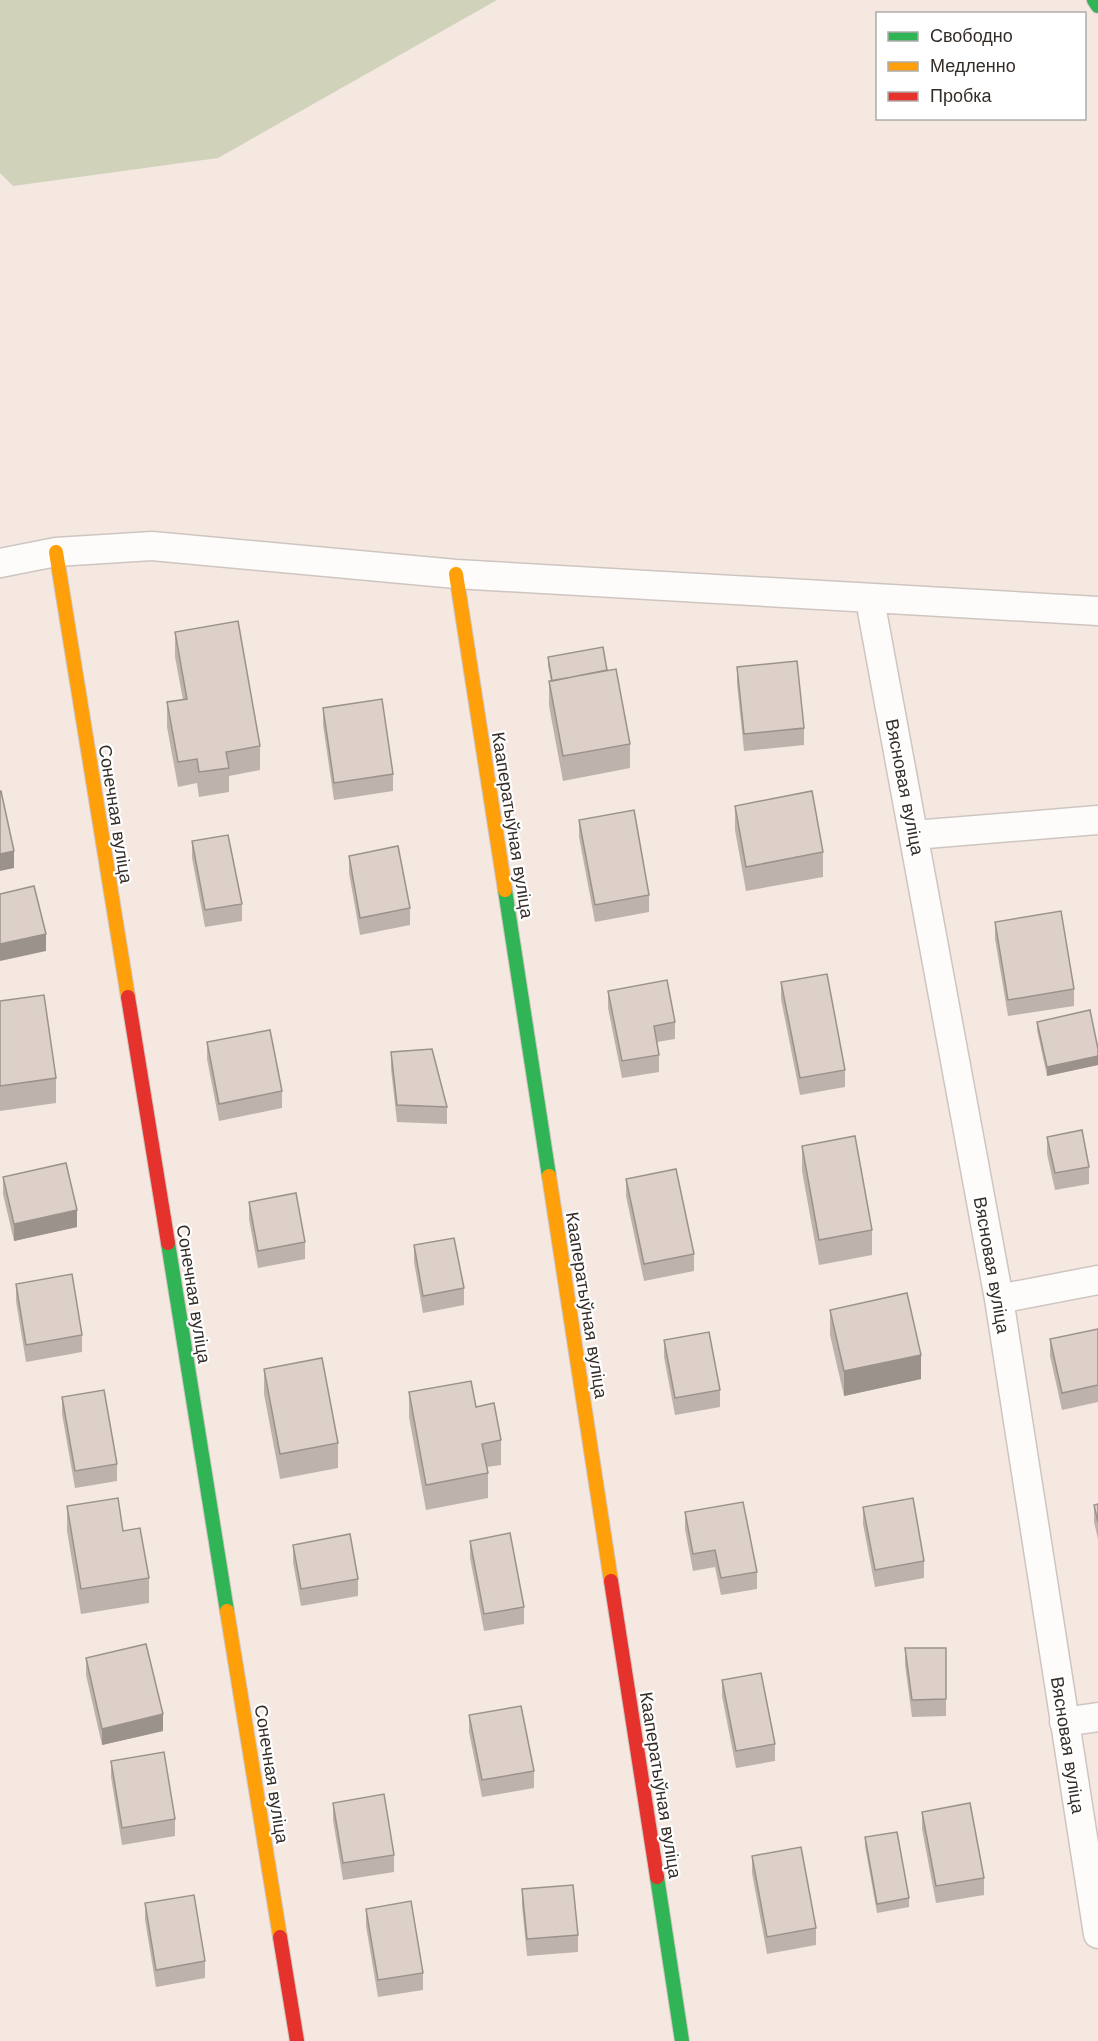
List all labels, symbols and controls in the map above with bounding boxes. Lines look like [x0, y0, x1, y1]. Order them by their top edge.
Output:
legend [876, 12, 1086, 120]
text: Свободно [930, 25, 1013, 46]
text: Медленно [930, 55, 1016, 76]
text: Пробка [930, 85, 993, 106]
street label: Вясновая вуліца [881, 717, 929, 858]
street label: Кааператыўная вуліца [488, 730, 538, 921]
street label: Сонечная вуліца [95, 743, 137, 886]
street label: Вясновая вуліца [970, 1195, 1015, 1336]
street label: Кааператыўная вуліца [562, 1210, 612, 1401]
street label: Сонечная вуліца [173, 1223, 215, 1366]
street label: Вясновая вуліца [1047, 1675, 1089, 1816]
street label: Кааператыўная вуліца [636, 1690, 686, 1881]
street label: Сонечная вуліца [251, 1703, 293, 1846]

